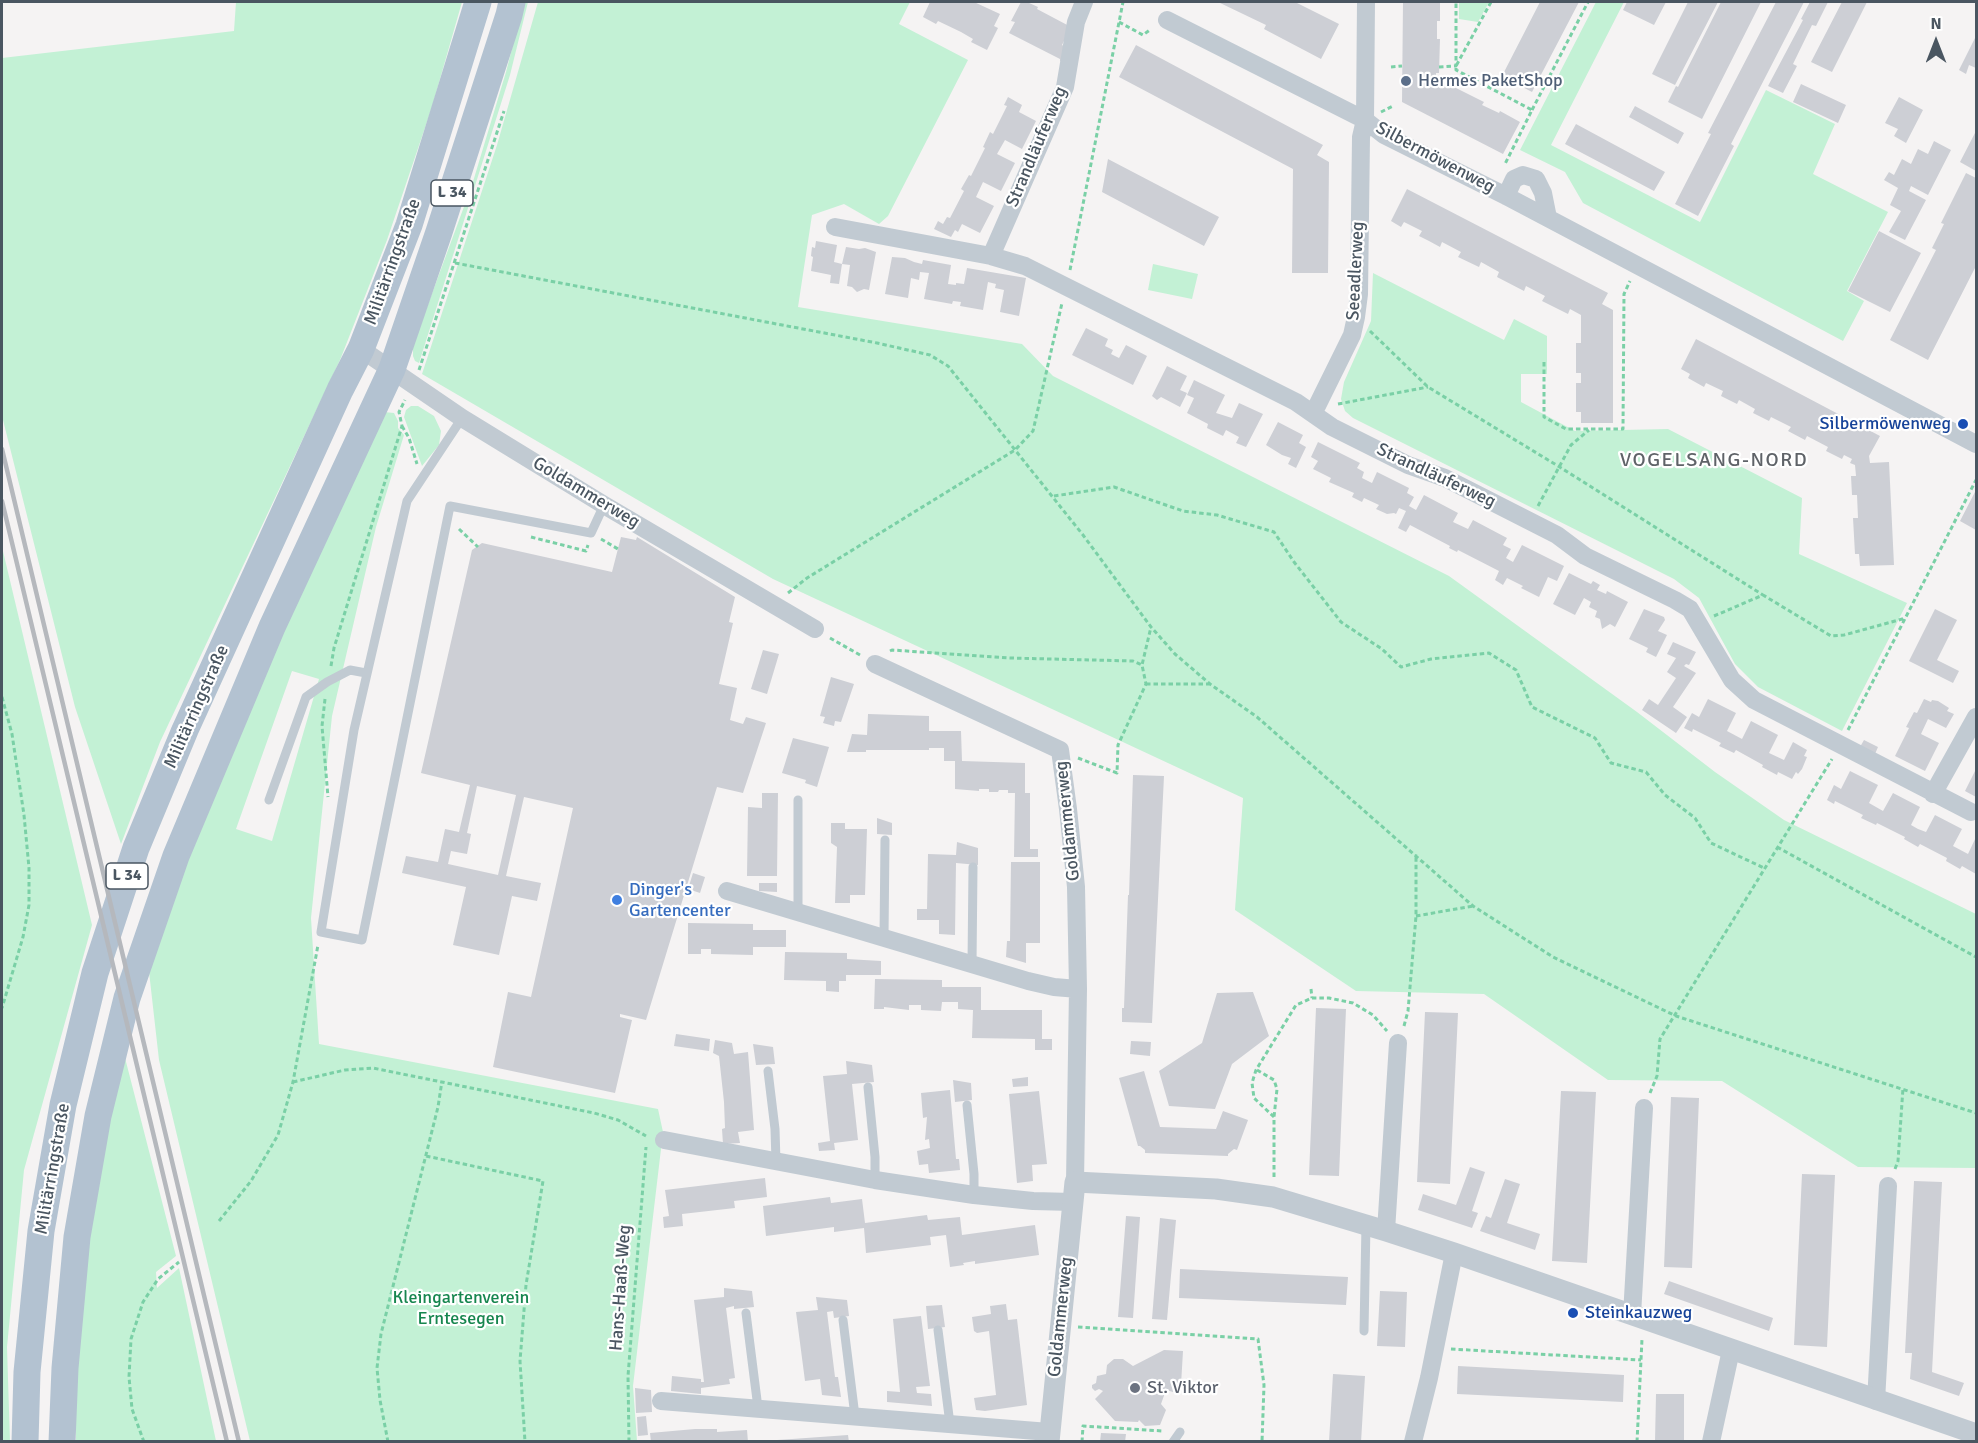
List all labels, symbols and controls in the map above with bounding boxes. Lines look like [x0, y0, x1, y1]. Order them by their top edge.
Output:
north arrow [1906, 12, 1966, 72]
text: N [1930, 14, 1942, 34]
place label: Hermes PaketShop [1418, 70, 1563, 92]
marker: Hermes PaketShop [1399, 74, 1413, 88]
street label: Strandläuferweg [1002, 84, 1072, 210]
street label: Silbermöwenweg [1372, 118, 1498, 198]
road number: L 34 [431, 180, 473, 206]
street label: Militärringstraße [360, 196, 426, 328]
street label: Seeadlerweg [1343, 221, 1369, 321]
place label: Silbermöwenweg [1820, 413, 1951, 435]
marker: Silbermöwenweg [1956, 417, 1970, 431]
street label: Strandläuferweg [1373, 439, 1499, 513]
district label: VOGELSANG-NORD [1620, 449, 1808, 473]
street label: Goldammerweg [529, 453, 643, 533]
street label: Militärringstraße [160, 642, 234, 772]
street label: Goldammerweg [1051, 760, 1085, 882]
road number: L 34 [106, 863, 148, 889]
place label: Dinger's Gartencenter [629, 879, 731, 922]
marker: Dinger's Gartencenter [610, 893, 624, 907]
street label: Militärringstraße [31, 1102, 75, 1236]
street label: Hans-Haaß-Weg [606, 1224, 636, 1352]
street label: Goldammerweg [1044, 1256, 1078, 1378]
park label: Kleingartenverein Erntesegen [393, 1287, 529, 1330]
place label: Steinkauzweg [1585, 1302, 1692, 1324]
marker: Steinkauzweg [1566, 1306, 1580, 1320]
place label: St. Viktor [1147, 1377, 1218, 1399]
marker: St. Viktor [1128, 1381, 1142, 1395]

